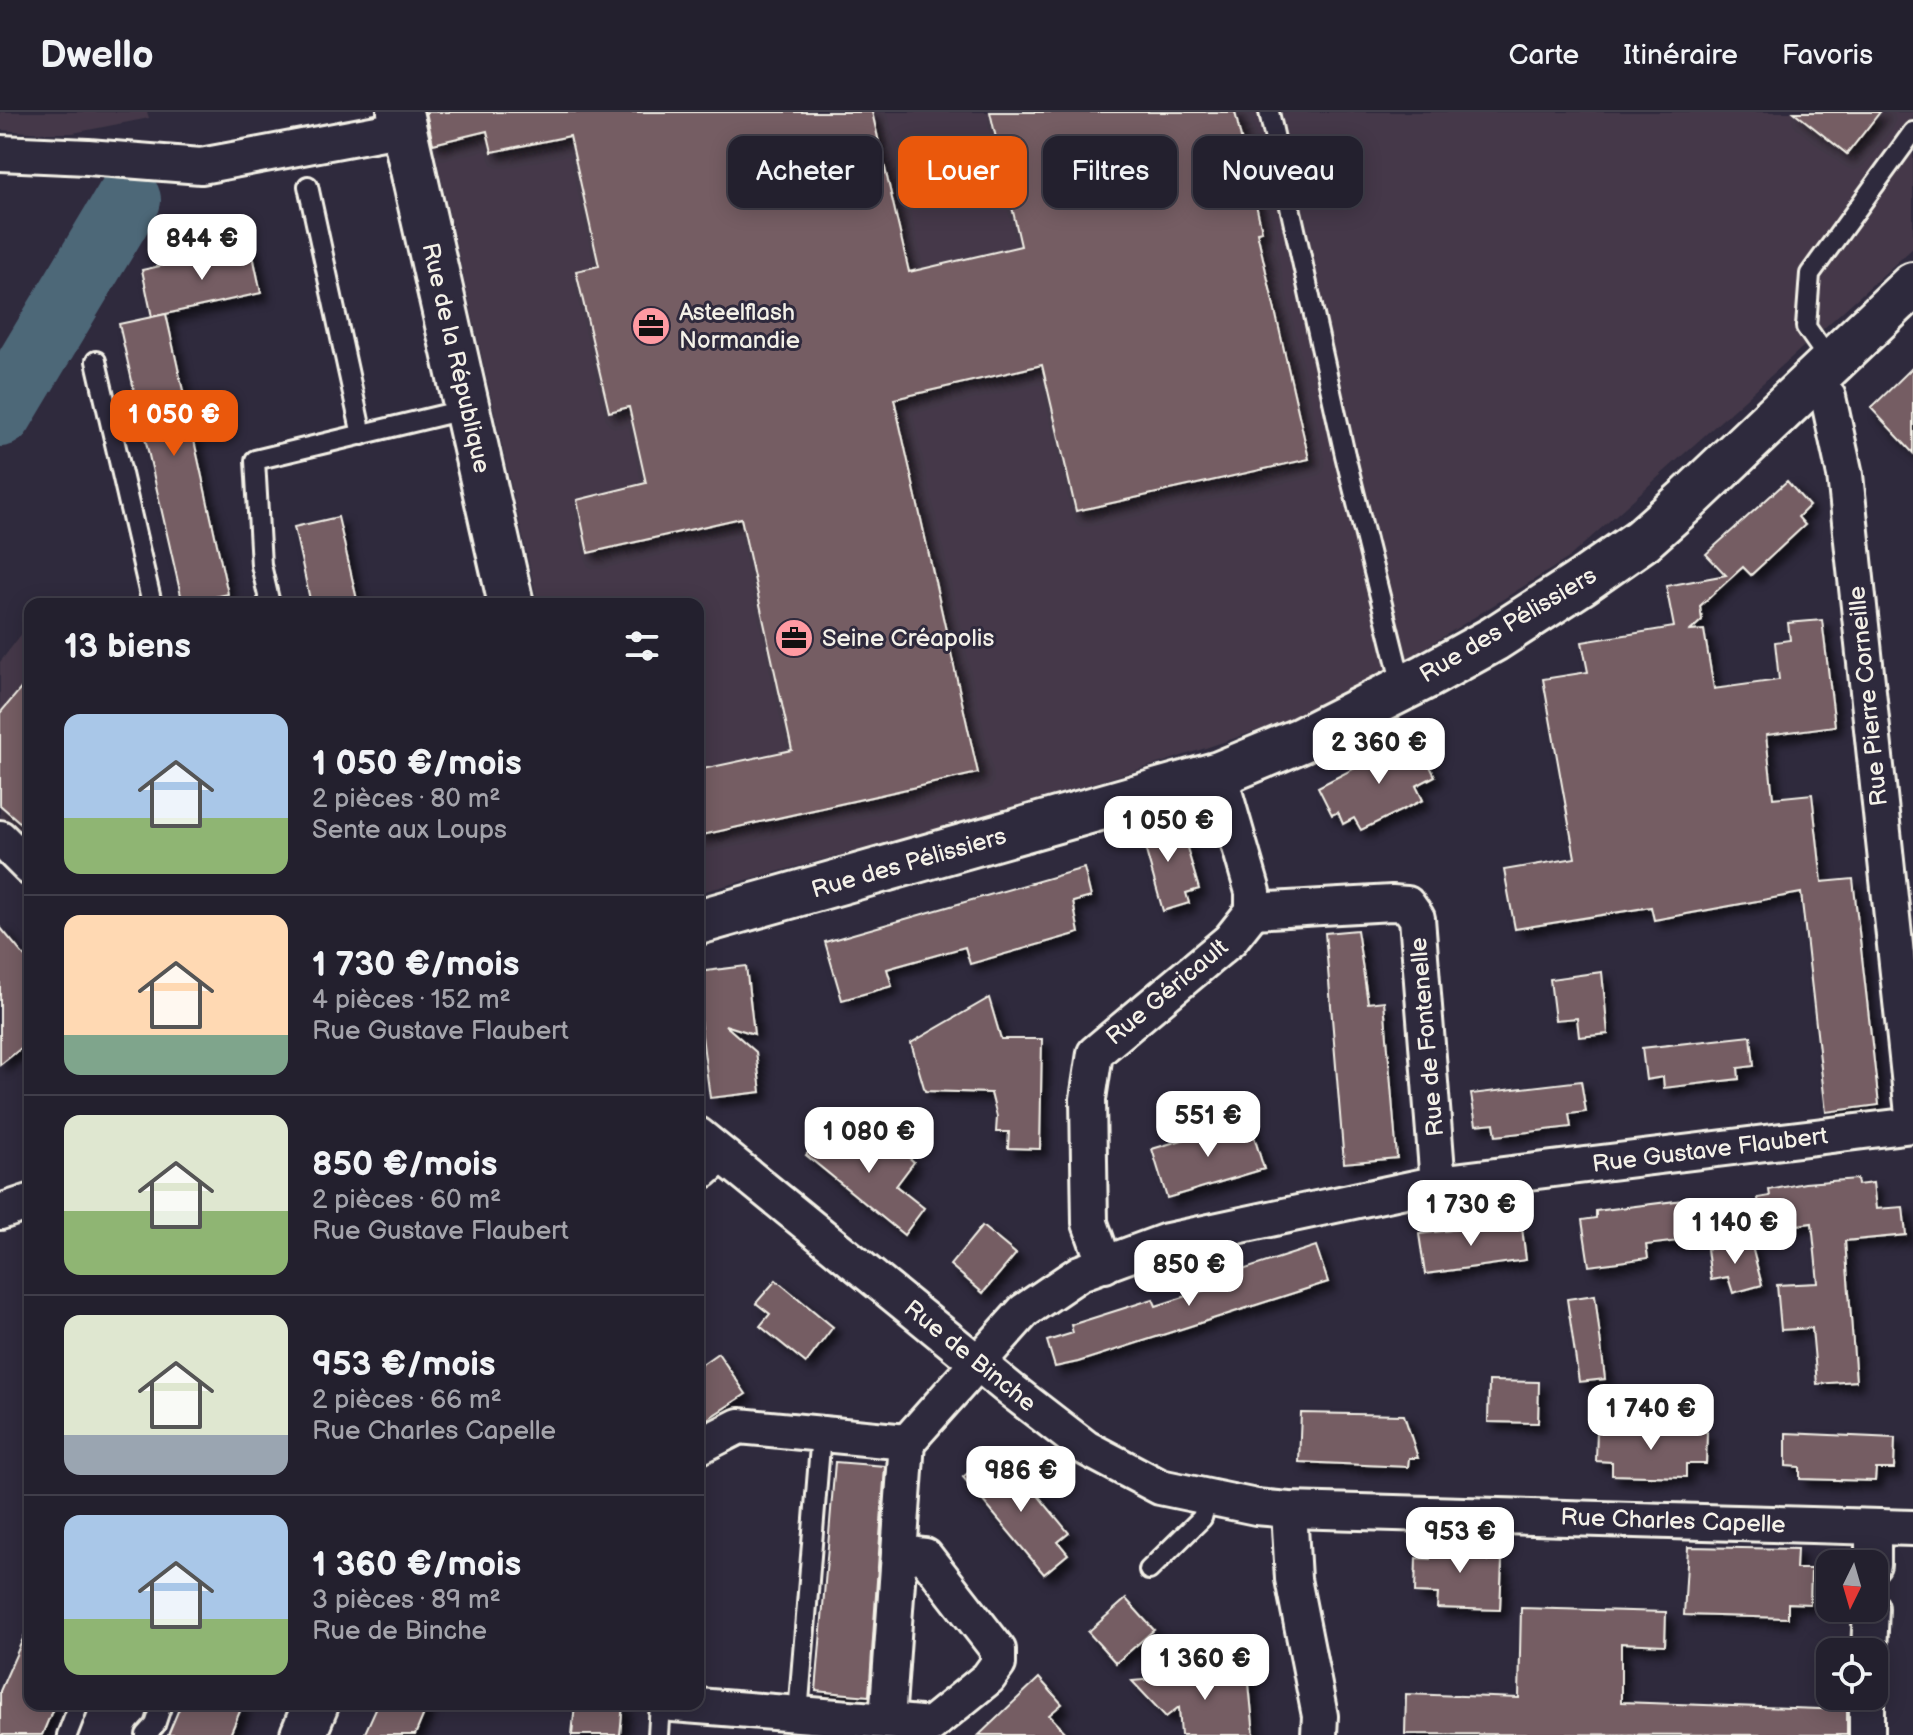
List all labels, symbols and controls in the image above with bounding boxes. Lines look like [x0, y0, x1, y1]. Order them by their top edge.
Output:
text: Dwello [40, 33, 154, 78]
text: Carte [1509, 39, 1579, 72]
text: Itinéraire [1623, 39, 1738, 72]
text: Favoris [1782, 39, 1873, 72]
chip: Acheter [728, 136, 882, 208]
chip: Louer [898, 136, 1027, 208]
chip: Filtres [1043, 136, 1177, 208]
chip: Nouveau [1193, 136, 1363, 208]
pin: 844 € [146, 214, 258, 282]
text: 844 € [166, 224, 238, 255]
street label: Rue de la République [415, 240, 497, 476]
place label: Asteelflash Normandie [679, 298, 800, 355]
office icon: Asteelflash Normandie [630, 305, 672, 347]
pin: 1 050 € [100, 390, 248, 458]
text: 1 050 € [128, 400, 220, 431]
street label: Rue des Pélissiers [1414, 561, 1602, 689]
street label: Rue Pierre Corneille [1842, 585, 1894, 807]
office icon: Seine Créapolis [773, 617, 815, 659]
icon: filters [620, 624, 664, 668]
place label: Seine Créapolis [822, 624, 994, 653]
text: 13 biens [64, 626, 191, 667]
pin: 2 360 € [1305, 718, 1453, 786]
text: 2 360 € [1331, 728, 1427, 759]
text: 1 050 €/mois [312, 743, 522, 784]
icon: home [128, 746, 224, 842]
text: 2 pièces · 80 m² [312, 784, 500, 815]
pin: 1 050 € [1094, 796, 1242, 864]
text: 1 050 € [1122, 806, 1214, 837]
text: Sente aux Loups [312, 815, 507, 846]
street label: Rue des Pélissiers [808, 821, 1010, 905]
street label: Rue Géricault [1100, 932, 1234, 1051]
street label: Rue de Fontenelle [1404, 936, 1450, 1138]
text: 1 730 €/mois [312, 944, 519, 985]
icon: home [128, 947, 224, 1043]
text: 4 pièces · 152 m² [312, 985, 511, 1016]
text: Rue Gustave Flaubert [312, 1016, 569, 1047]
pin: 551 € [1152, 1091, 1264, 1159]
text: 551 € [1174, 1101, 1242, 1132]
pin: 1 080 € [795, 1107, 943, 1175]
text: 1 080 € [823, 1117, 915, 1148]
street label: Rue Gustave Flaubert [1591, 1121, 1830, 1179]
text: 850 €/mois [312, 1144, 497, 1185]
icon: home [128, 1147, 224, 1243]
pin: 1 730 € [1397, 1180, 1545, 1248]
text: 2 pièces · 60 m² [312, 1185, 501, 1216]
text: 1 730 € [1426, 1190, 1516, 1221]
pin: 1 140 € [1661, 1198, 1809, 1266]
text: 1 140 € [1691, 1208, 1779, 1239]
text: Rue Gustave Flaubert [312, 1216, 569, 1247]
pin: 850 € [1133, 1240, 1245, 1308]
text: 850 € [1152, 1250, 1226, 1281]
street label: Rue de Binche [898, 1294, 1042, 1418]
text: 953 €/mois [312, 1344, 496, 1385]
icon: home [128, 1347, 224, 1443]
pin: 1 740 € [1577, 1384, 1725, 1452]
text: 2 pièces · 66 m² [312, 1385, 502, 1416]
text: 1 740 € [1606, 1394, 1696, 1425]
text: Rue Charles Capelle [312, 1416, 556, 1447]
pin: 986 € [965, 1446, 1077, 1514]
text: 986 € [984, 1456, 1058, 1487]
street label: Rue Charles Capelle [1560, 1503, 1786, 1539]
pin: 953 € [1404, 1507, 1516, 1575]
text: 953 € [1424, 1517, 1496, 1548]
text: 1 360 €/mois [312, 1544, 521, 1585]
icon: home [128, 1547, 224, 1643]
north arrow [1816, 1550, 1888, 1622]
map controls [1816, 1550, 1888, 1710]
text: 3 pièces · 89 m² [312, 1585, 501, 1616]
text: Rue de Binche [312, 1616, 487, 1647]
pin: 1 360 € [1131, 1634, 1279, 1702]
button: locate [1816, 1638, 1888, 1710]
text: 1 360 € [1159, 1644, 1251, 1675]

